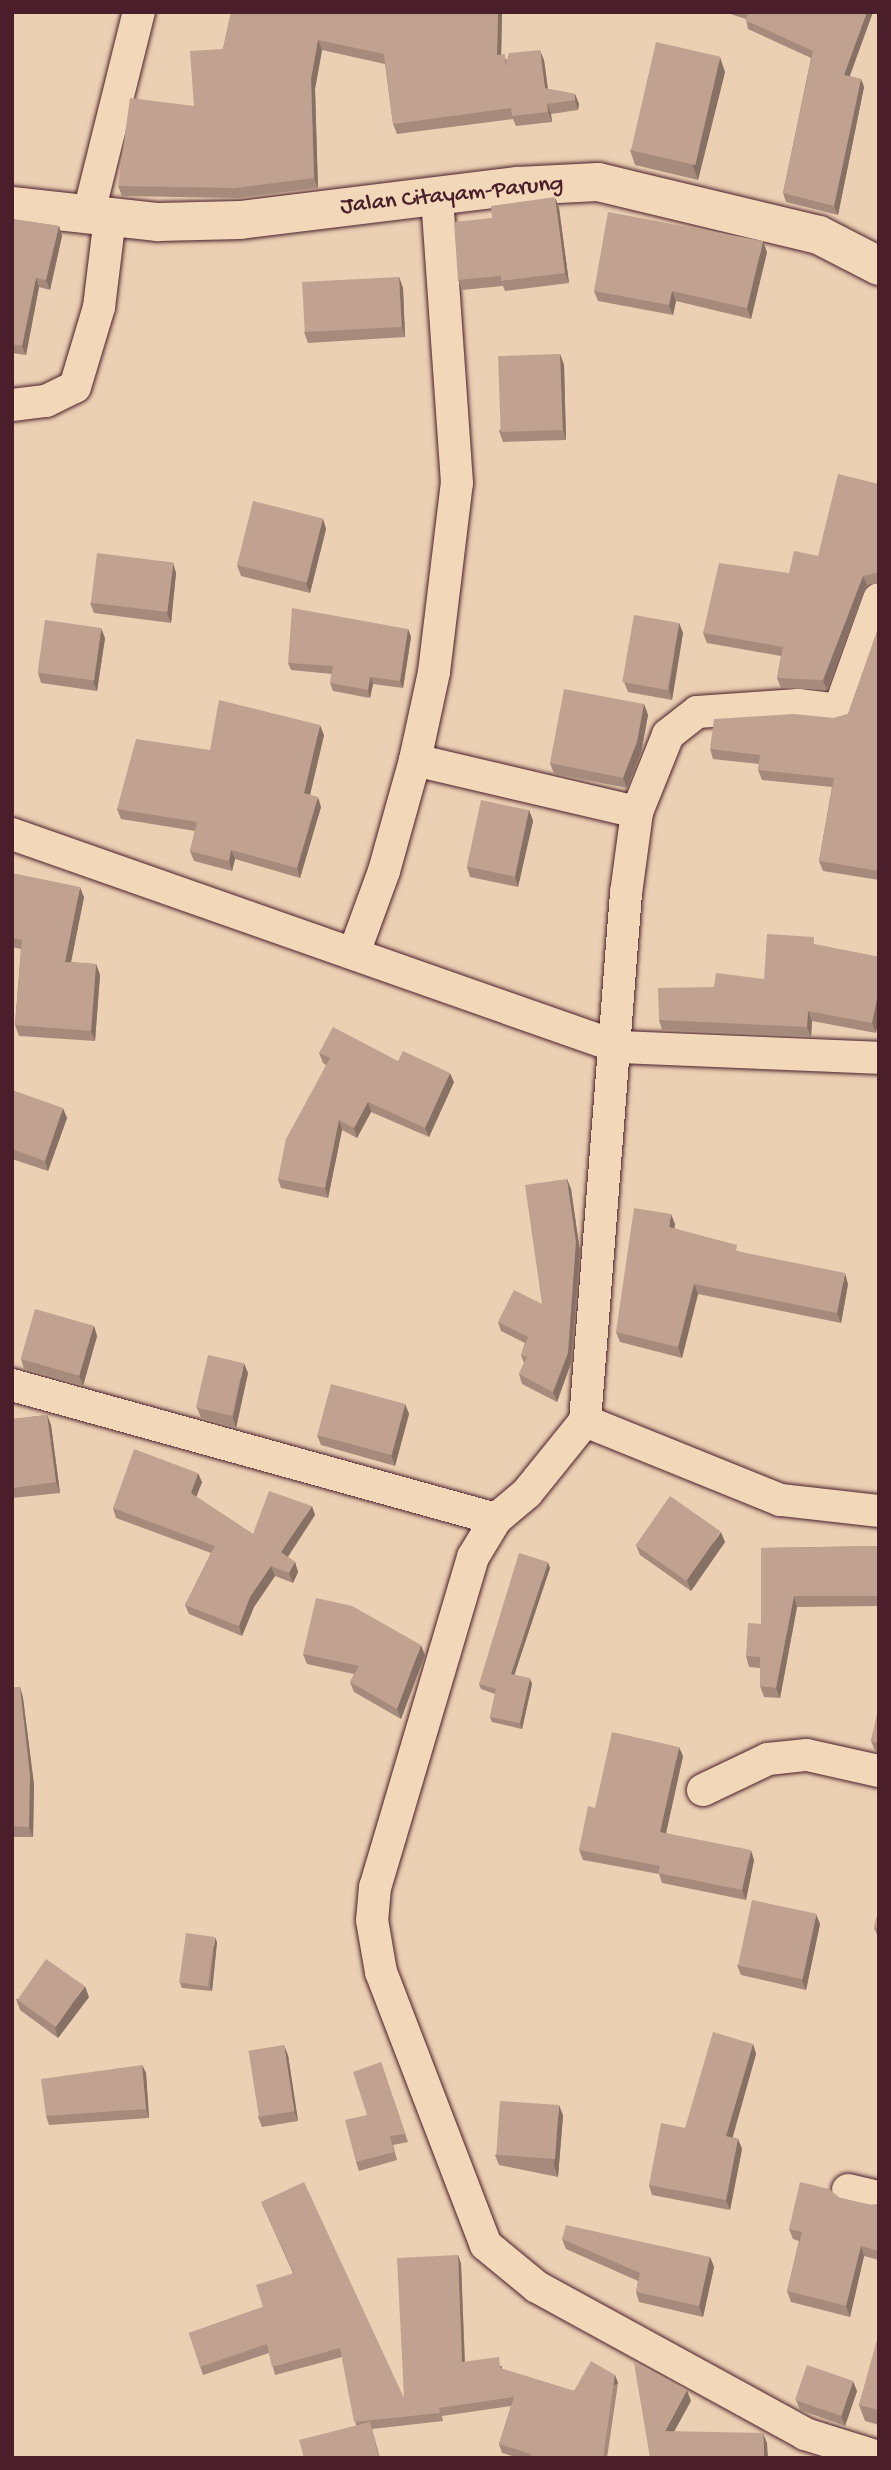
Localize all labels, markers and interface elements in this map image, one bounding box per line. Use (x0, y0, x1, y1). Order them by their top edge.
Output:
street label: Jalan Citayam-Parung (339, 170, 565, 222)

